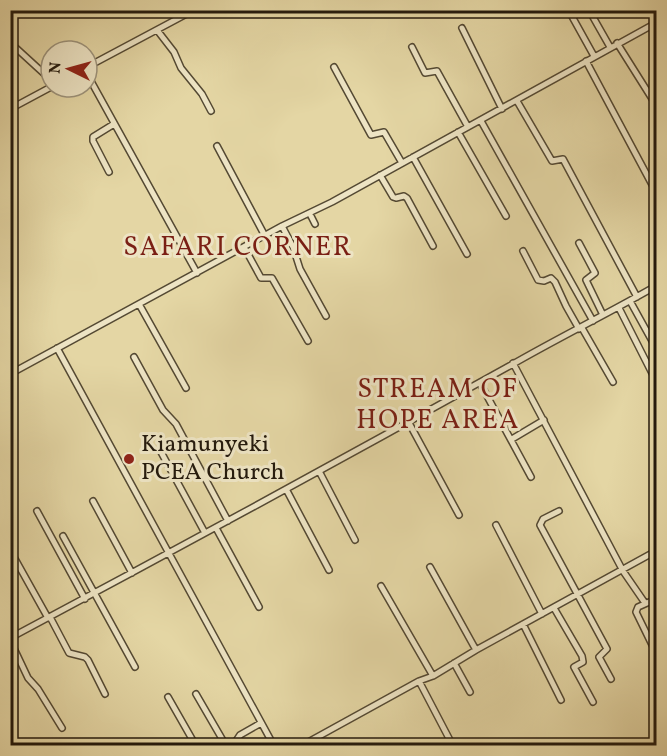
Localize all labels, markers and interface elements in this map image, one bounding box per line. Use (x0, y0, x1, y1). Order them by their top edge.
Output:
north arrow (39, 39, 99, 99)
text: N (45, 61, 68, 75)
district label: SAFARI CORNER (123, 229, 353, 267)
district label: STREAM OF HOPE AREA (356, 371, 520, 440)
place label: Kiamunyeki PCEA Church (141, 428, 285, 490)
marker: Kiamunyeki PCEA Church (122, 452, 136, 466)

